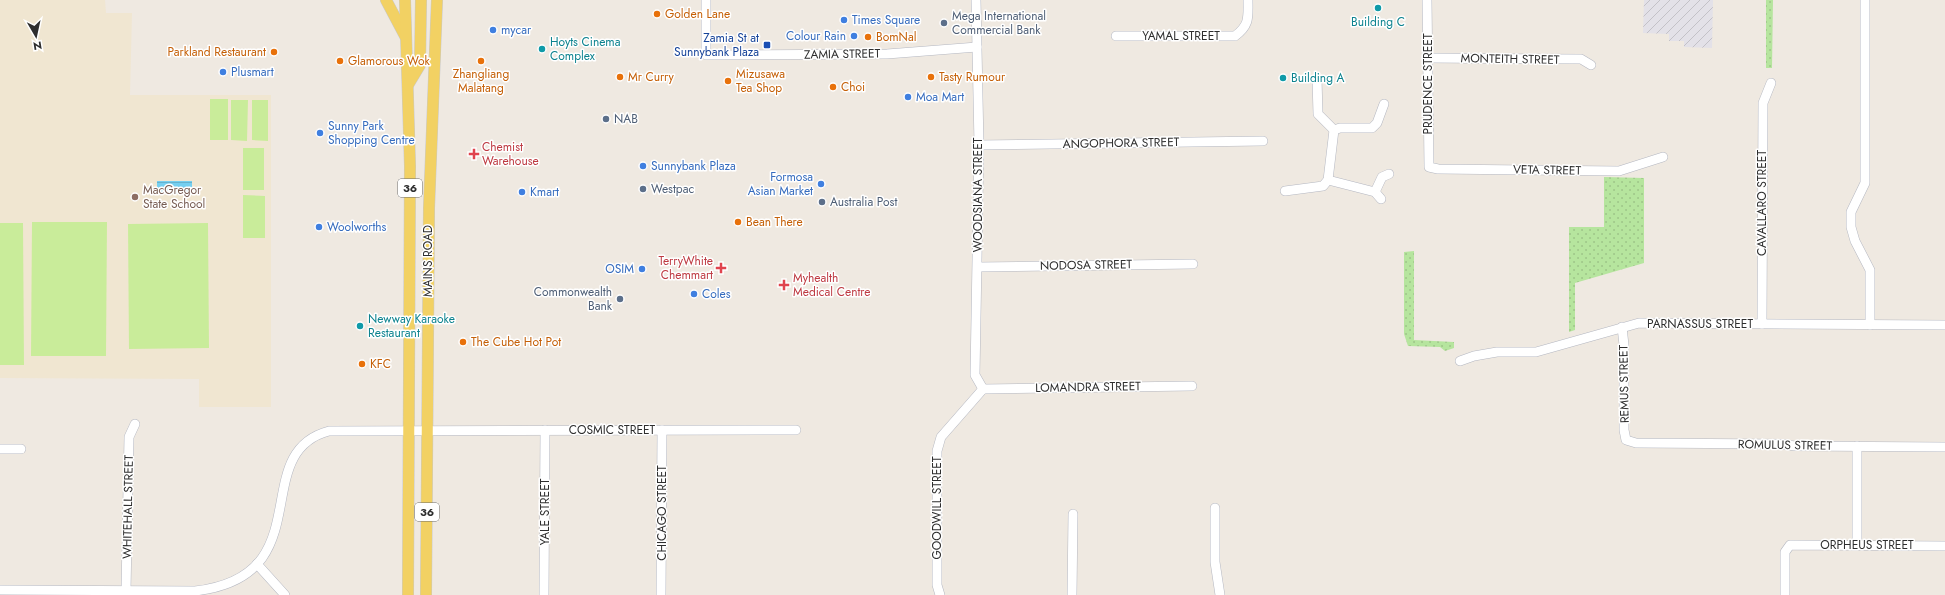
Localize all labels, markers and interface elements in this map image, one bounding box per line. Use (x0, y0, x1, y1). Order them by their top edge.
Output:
marker: Building C (1373, 3, 1383, 13)
place label: Golden Lane (665, 5, 730, 23)
place label: Mega International Commercial Bank (952, 7, 1046, 39)
marker: Golden Lane (652, 9, 662, 19)
place label: Times Square (852, 11, 920, 29)
place label: Building C (1351, 13, 1405, 31)
marker: Times Square (839, 15, 849, 25)
north arrow (16, 16, 56, 56)
marker: Mega International Commercial Bank (939, 18, 949, 28)
place label: mycar (501, 21, 532, 39)
marker: mycar (488, 25, 498, 35)
place label: Colour Rain (786, 27, 846, 45)
street label: YAMAL STREET (1142, 27, 1220, 45)
place label: BomNal (876, 28, 916, 46)
place label: Zamia St at Sunnybank Plaza (674, 29, 759, 61)
marker: Colour Rain (849, 31, 859, 41)
marker: BomNal (863, 32, 873, 42)
place label: Hoyts Cinema Complex (550, 33, 621, 65)
street label: PRUDENCE STREET (1419, 33, 1437, 134)
text: N (32, 37, 43, 54)
marker: Zamia St at Sunnybank Plaza (762, 40, 772, 50)
place label: Parkland Restaurant (168, 43, 266, 61)
marker: Hoyts Cinema Complex (537, 44, 547, 54)
street label: ZAMIA STREET (804, 44, 881, 64)
marker: Parkland Restaurant (269, 47, 279, 57)
street label: MONTEITH STREET (1460, 49, 1560, 69)
place label: Glamorous Wok (348, 52, 430, 70)
marker: Glamorous Wok (335, 56, 345, 66)
marker: Zhangliang Malatang (476, 56, 486, 66)
place label: Plusmart (231, 63, 274, 81)
place label: Zhangliang Malatang (453, 65, 509, 97)
place label: Mizusawa Tea Shop (736, 65, 785, 97)
marker: Plusmart (218, 67, 228, 77)
place label: Mr Curry (628, 68, 675, 86)
place label: Tasty Rumour (939, 68, 1006, 86)
place label: Building A (1291, 69, 1345, 87)
marker: Mr Curry (615, 72, 625, 82)
marker: Tasty Rumour (926, 72, 936, 82)
marker: Building A (1278, 73, 1288, 83)
marker: Mizusawa Tea Shop (723, 76, 733, 86)
place label: Choi (841, 78, 865, 96)
marker: Choi (828, 82, 838, 92)
place label: Moa Mart (916, 88, 964, 106)
marker: Moa Mart (903, 92, 913, 102)
place label: NAB (614, 110, 638, 128)
marker: NAB (601, 114, 611, 124)
place label: Sunny Park Shopping Centre (328, 117, 415, 149)
marker: Sunny Park Shopping Centre (315, 128, 325, 138)
street label: ANGOPHORA STREET (1063, 133, 1180, 153)
street label: WOODSIANA STREET (969, 137, 987, 252)
place label: Chemist Warehouse (482, 138, 539, 170)
marker: Chemist Warehouse (469, 149, 479, 159)
street label: CAVALLARO STREET (1753, 150, 1771, 256)
place label: Sunnybank Plaza (651, 157, 736, 175)
street label: VETA STREET (1513, 160, 1582, 180)
marker: Sunnybank Plaza (638, 161, 648, 171)
place label: Formosa Asian Market (748, 168, 813, 200)
road number: 36 (398, 179, 422, 197)
marker: Formosa Asian Market (816, 179, 826, 189)
place label: Westpac (651, 180, 694, 198)
place label: MacGregor State School (143, 181, 205, 213)
place label: Kmart (530, 183, 559, 201)
marker: Westpac (638, 184, 648, 194)
marker: Kmart (517, 187, 527, 197)
marker: MacGregor State School (130, 192, 140, 202)
place label: Australia Post (830, 193, 897, 211)
marker: Australia Post (817, 197, 827, 207)
place label: Bean There (746, 213, 803, 231)
marker: Bean There (733, 217, 743, 227)
place label: Woolworths (327, 218, 387, 236)
marker: Woolworths (314, 222, 324, 232)
street label: MAINS ROAD (419, 225, 437, 297)
place label: TerryWhite Chemmart (659, 252, 713, 284)
street label: NODOSA STREET (1040, 255, 1133, 275)
place label: OSIM (605, 260, 634, 278)
marker: TerryWhite Chemmart (716, 263, 726, 273)
marker: OSIM (637, 264, 647, 274)
place label: Myhealth Medical Centre (793, 269, 870, 301)
marker: Myhealth Medical Centre (778, 279, 790, 291)
place label: Commonwealth Bank (534, 283, 613, 315)
place label: Coles (702, 285, 731, 303)
marker: Coles (689, 289, 699, 299)
marker: Commonwealth Bank (615, 294, 625, 304)
place label: Newway Karaoke Restaurant (368, 310, 455, 342)
street label: PARNASSUS STREET (1647, 315, 1753, 333)
marker: Newway Karaoke Restaurant (355, 321, 365, 331)
place label: The Cube Hot Pot (471, 333, 561, 351)
marker: The Cube Hot Pot (458, 337, 468, 347)
street label: REMUS STREET (1614, 344, 1634, 423)
place label: KFC (370, 355, 391, 373)
marker: KFC (357, 359, 367, 369)
street label: LOMANDRA STREET (1035, 377, 1141, 397)
street label: COSMIC STREET (569, 421, 656, 439)
street label: ROMULUS STREET (1738, 435, 1833, 455)
street label: WHITEHALL STREET (118, 454, 138, 559)
street label: GOODWILL STREET (928, 456, 946, 559)
street label: CHICAGO STREET (653, 465, 671, 561)
street label: YALE STREET (536, 478, 554, 545)
road number: 36 (415, 503, 439, 521)
street label: ORPHEUS STREET (1820, 536, 1914, 554)

